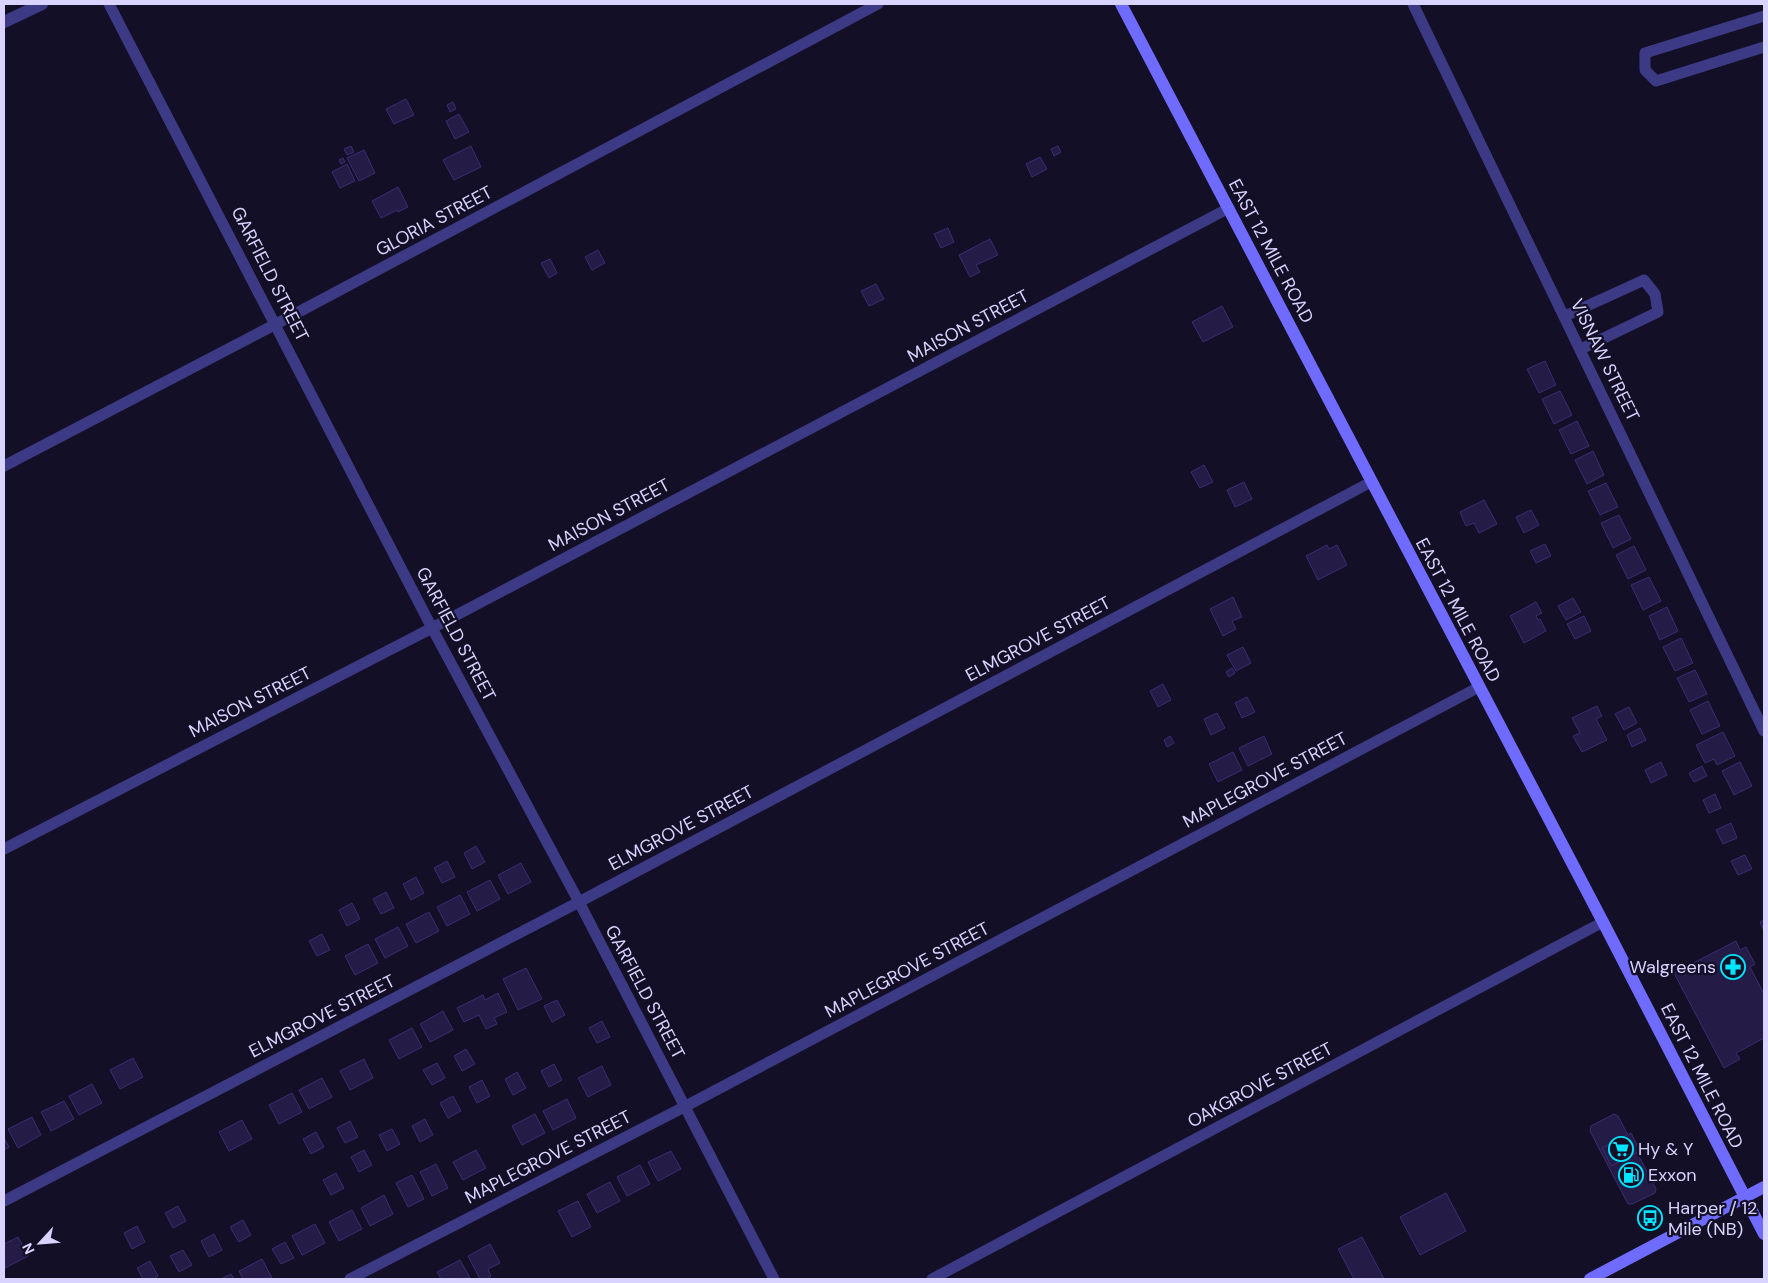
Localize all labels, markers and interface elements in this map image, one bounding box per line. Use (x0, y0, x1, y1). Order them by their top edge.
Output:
street label: EAST 12 MILE ROAD (1223, 175, 1319, 327)
street label: GLORIA STREET (371, 180, 497, 262)
street label: GARFIELD STREET (226, 202, 314, 346)
street label: MAISON STREET (903, 284, 1033, 368)
street label: VISNAW STREET (1565, 295, 1645, 425)
street label: MAISON STREET (544, 473, 674, 557)
street label: EAST 12 MILE ROAD (1410, 534, 1506, 686)
street label: GARFIELD STREET (411, 563, 501, 705)
street label: ELMGROVE STREET (961, 591, 1115, 687)
street label: MAISON STREET (185, 661, 315, 743)
street label: MAPLEGROVE STREET (1178, 726, 1352, 834)
street label: ELMGROVE STREET (604, 780, 758, 876)
street label: MAPLEGROVE STREET (820, 916, 994, 1024)
street label: GARFIELD STREET (600, 921, 690, 1063)
pharmacy icon: Walgreens (1720, 954, 1746, 980)
place label: Walgreens (1629, 955, 1716, 979)
street label: ELMGROVE STREET (245, 969, 399, 1063)
street label: EAST 12 MILE ROAD (1655, 999, 1749, 1153)
street label: OAKGROVE STREET (1183, 1037, 1337, 1133)
street label: MAPLEGROVE STREET (461, 1105, 635, 1209)
supermarket icon: Hy & Y (1608, 1136, 1634, 1162)
place label: Hy & Y (1638, 1137, 1694, 1161)
fuel station icon: Exxon (1618, 1162, 1644, 1188)
place label: Exxon (1648, 1163, 1697, 1187)
place label: Harper / 12 Mile (NB) (1668, 1196, 1757, 1241)
bus stop icon: Harper / 12 Mile (NB) (1637, 1205, 1663, 1231)
north arrow (15, 1218, 65, 1268)
text: N (18, 1240, 39, 1257)

